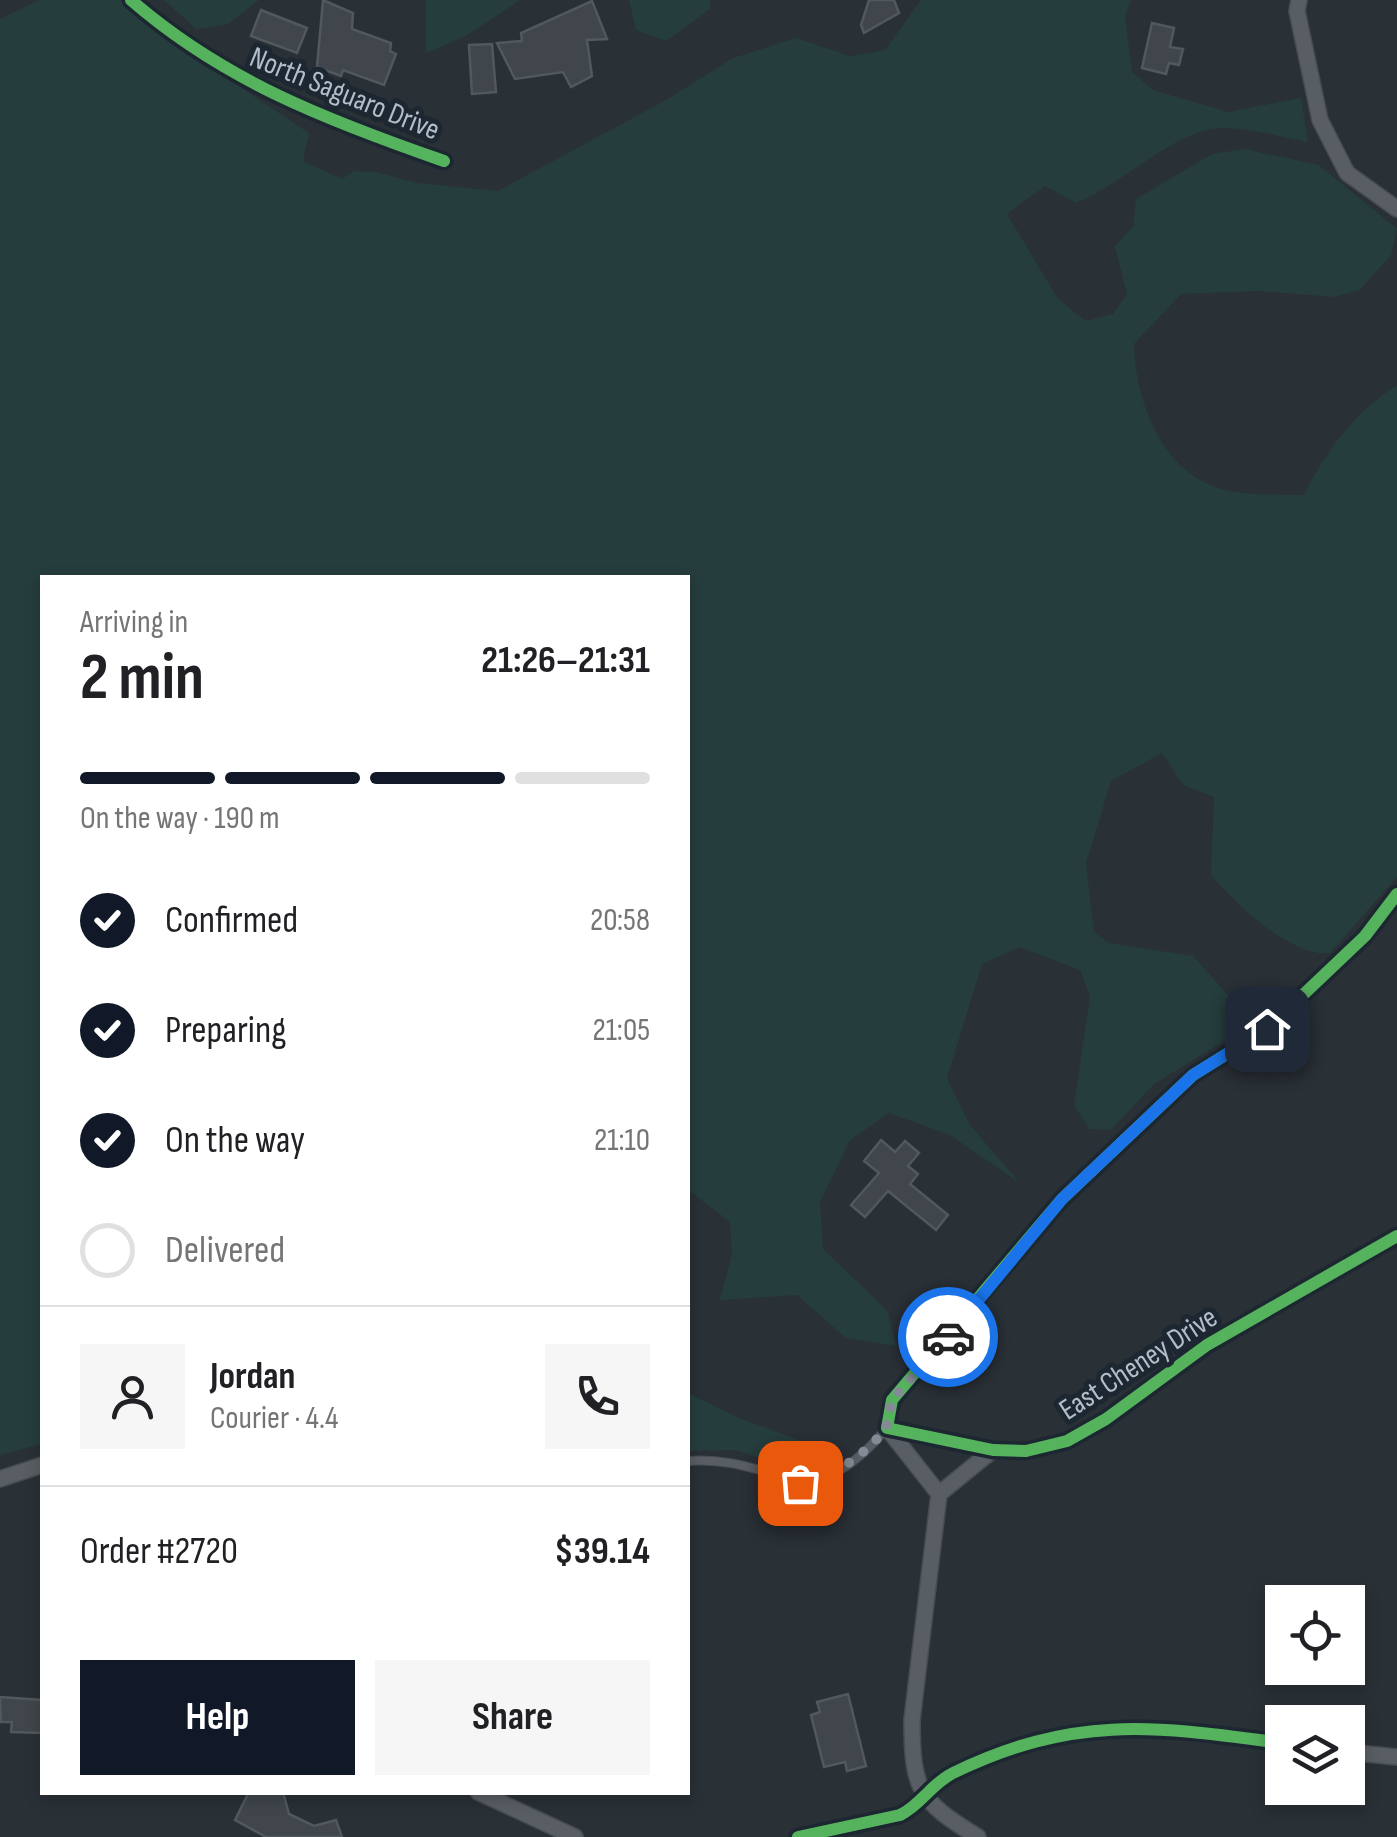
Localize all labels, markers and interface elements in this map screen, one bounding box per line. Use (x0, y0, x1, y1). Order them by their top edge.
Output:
street label: North Saguaro Drive (244, 39, 445, 148)
text: Arriving in (80, 603, 188, 642)
text: 21:26–21:31 (481, 638, 650, 683)
text: 2 min (80, 640, 204, 718)
text: On the way · 190 m (80, 799, 280, 838)
icon: check (80, 893, 135, 948)
text: Confirmed (165, 898, 298, 943)
text: 20:58 (590, 901, 650, 940)
pin (1225, 987, 1310, 1072)
icon: home (1240, 1002, 1295, 1057)
icon: check (80, 1003, 135, 1058)
text: Preparing (165, 1008, 286, 1053)
text: 21:05 (592, 1011, 650, 1050)
icon: check (80, 1113, 135, 1168)
text: On the way (165, 1118, 305, 1163)
text: 21:10 (594, 1121, 650, 1160)
text: Delivered (165, 1228, 285, 1273)
courier (898, 1287, 998, 1387)
street label: East Cheney Drive (1053, 1299, 1224, 1428)
icon: car (921, 1310, 976, 1365)
button: person (80, 1344, 185, 1449)
button: phone (545, 1344, 650, 1449)
text: Jordan (210, 1354, 295, 1399)
text: Courier · 4.4 (210, 1399, 338, 1438)
pin (758, 1441, 843, 1526)
icon: bag (773, 1456, 828, 1511)
text: Order #2720 (80, 1529, 238, 1574)
text: $39.14 (554, 1529, 650, 1574)
map controls (1265, 1585, 1365, 1805)
button: locate (1265, 1585, 1365, 1685)
button: Help (80, 1660, 355, 1775)
button: Share (375, 1660, 650, 1775)
button: layers (1265, 1705, 1365, 1805)

